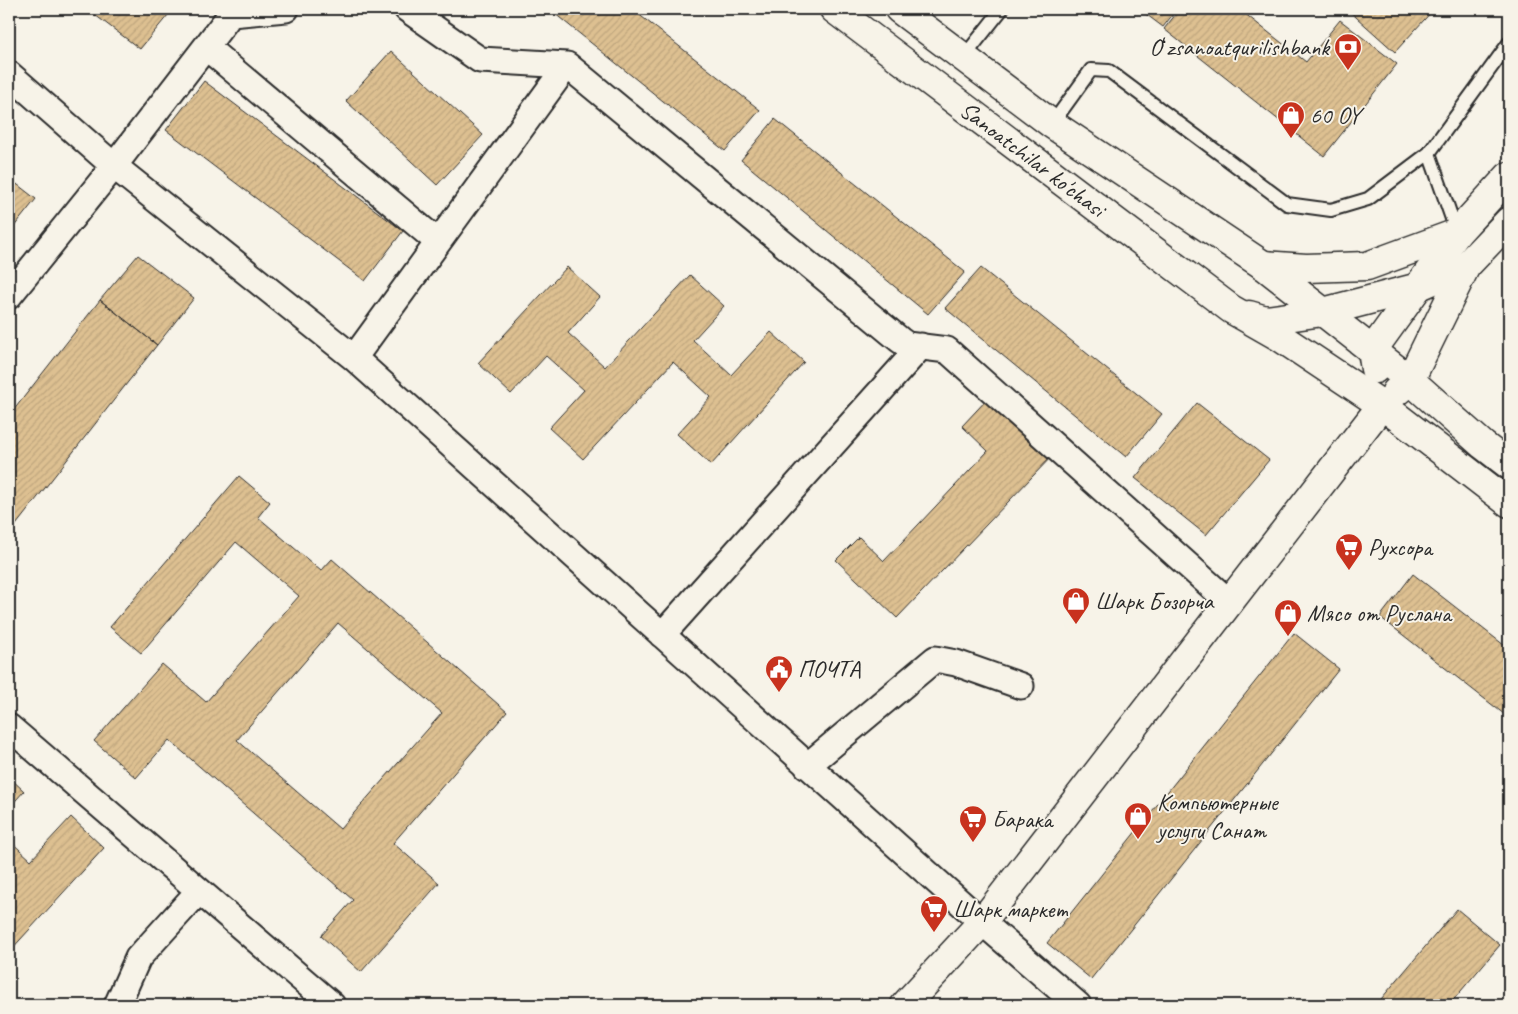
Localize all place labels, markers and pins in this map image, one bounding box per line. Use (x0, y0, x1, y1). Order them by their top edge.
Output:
place label: Oʻzsanoatqurilishbank (1150, 32, 1331, 62)
bank icon: Oʻzsanoatqurilishbank (1333, 32, 1363, 71)
shop icon: 60 OY (1276, 100, 1306, 139)
place label: 60 OY (1310, 100, 1365, 130)
supermarket icon: Рухсора (1334, 532, 1364, 571)
place label: Рухсора (1368, 532, 1434, 562)
shop icon: Шарк Бозорча (1061, 586, 1091, 625)
place label: Шарк Бозорча (1095, 586, 1215, 616)
shop icon: Мясо от Руслана (1273, 598, 1303, 637)
place label: Мясо от Руслана (1307, 598, 1453, 628)
public building icon: ПОЧТА (764, 654, 794, 693)
place label: ПОЧТА (798, 654, 861, 684)
place label: Компьютерные услуги Санат (1155, 787, 1280, 845)
shop icon: Компьютерные услуги Санат (1123, 801, 1153, 840)
supermarket icon: Барака (958, 804, 988, 843)
place label: Барака (992, 804, 1054, 834)
supermarket icon: Шарк маркет (919, 894, 949, 933)
place label: Шарк маркет (953, 894, 1068, 924)

